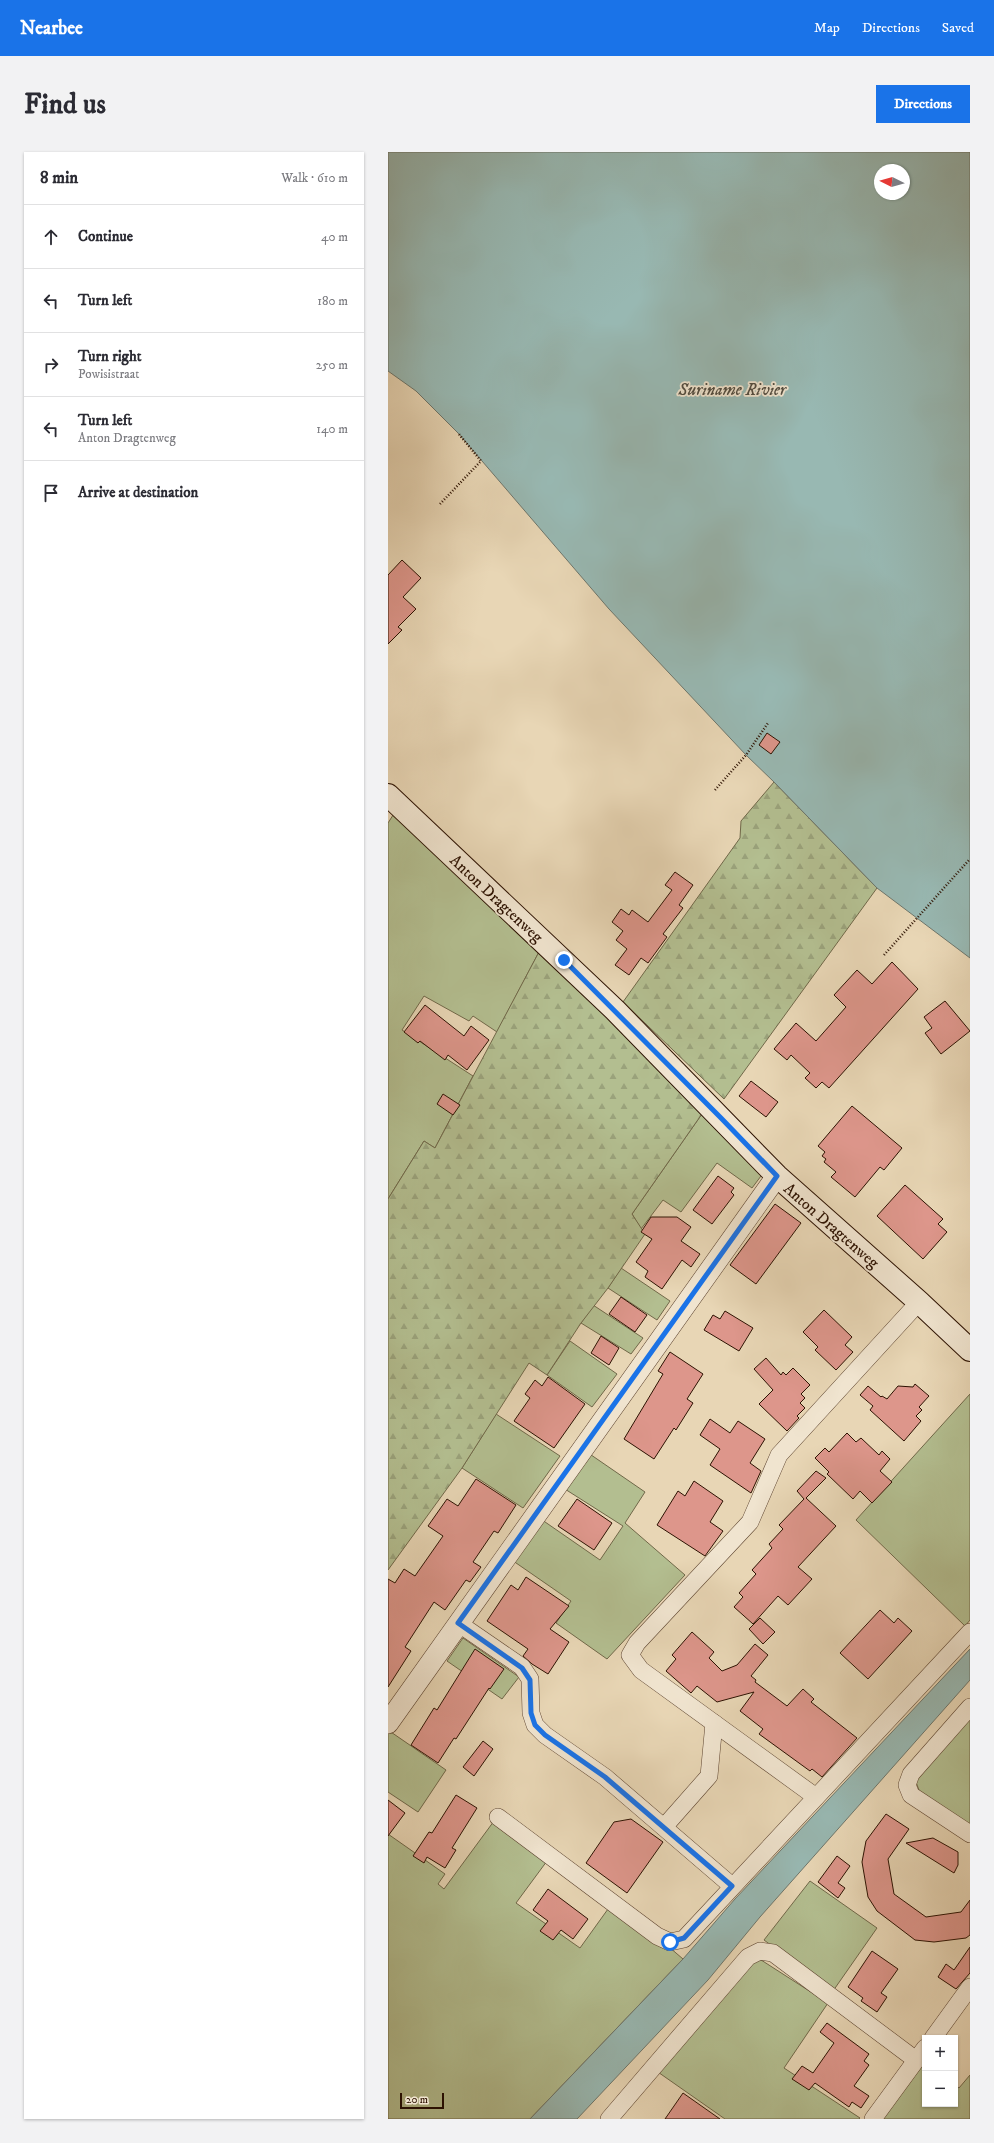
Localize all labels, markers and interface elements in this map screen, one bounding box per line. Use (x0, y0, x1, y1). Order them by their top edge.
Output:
text: Nearbee (20, 17, 83, 40)
text: Map (814, 19, 840, 37)
text: Directions (862, 19, 920, 37)
text: Saved (942, 19, 974, 37)
button: Directions (876, 85, 970, 123)
text: Find us (24, 87, 106, 122)
north arrow (874, 164, 910, 200)
text: 8 min (40, 167, 78, 189)
text: Walk · 610 m (281, 170, 348, 186)
icon: ahead (40, 226, 62, 248)
text: Continue (78, 227, 133, 246)
text: 40 m (321, 229, 348, 245)
icon: left (40, 290, 62, 312)
text: Turn left (78, 291, 132, 310)
text: 180 m (317, 293, 348, 309)
text: Turn right (78, 347, 141, 366)
icon: right (40, 354, 62, 376)
text: 250 m (316, 357, 348, 373)
text: Powisistraat (78, 366, 140, 382)
water label: Suriname Rivier (677, 379, 788, 401)
text: Turn left (78, 411, 132, 430)
icon: left (40, 418, 62, 440)
text: 140 m (316, 421, 348, 437)
text: Anton Dragtenweg (78, 430, 176, 446)
icon: arrive (40, 482, 62, 504)
text: Arrive at destination (78, 483, 198, 502)
street label: Anton Dragtenweg (446, 850, 547, 947)
route end (555, 951, 573, 969)
street label: Anton Dragtenweg (779, 1179, 883, 1273)
route start (661, 1933, 679, 1951)
map controls (922, 2035, 958, 2107)
button: + (922, 2035, 958, 2071)
button: − (922, 2071, 958, 2107)
scale bar (400, 2091, 444, 2110)
text: 20 m (406, 2093, 428, 2107)

